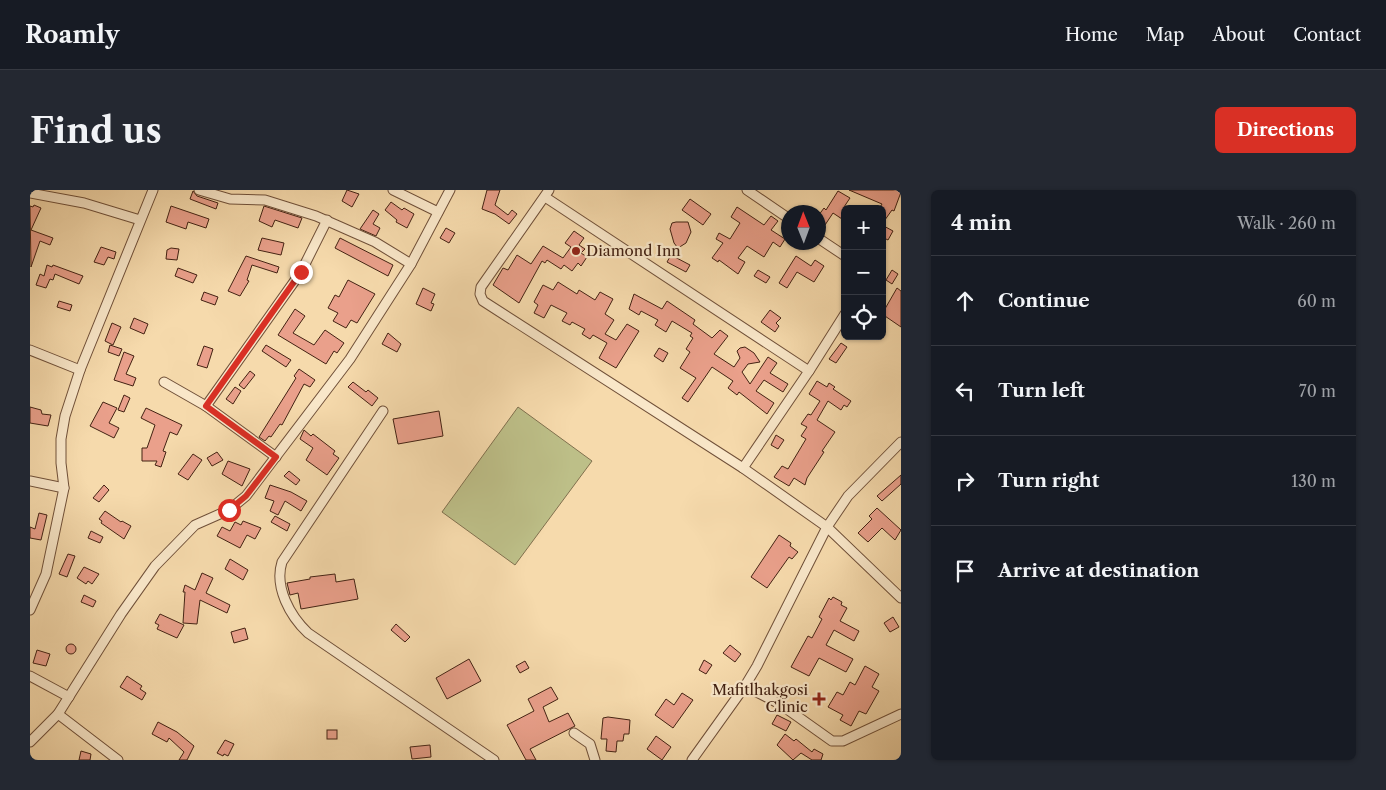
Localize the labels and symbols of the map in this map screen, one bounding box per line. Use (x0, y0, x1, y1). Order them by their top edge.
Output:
north arrow (781, 205, 826, 250)
place label: Diamond Inn (586, 241, 681, 260)
marker: Diamond Inn (570, 245, 582, 257)
route end (290, 261, 313, 284)
route start (218, 499, 241, 522)
place label: Mafitlhakgosi Clinic (712, 680, 808, 716)
marker: Mafitlhakgosi Clinic (812, 692, 826, 706)

